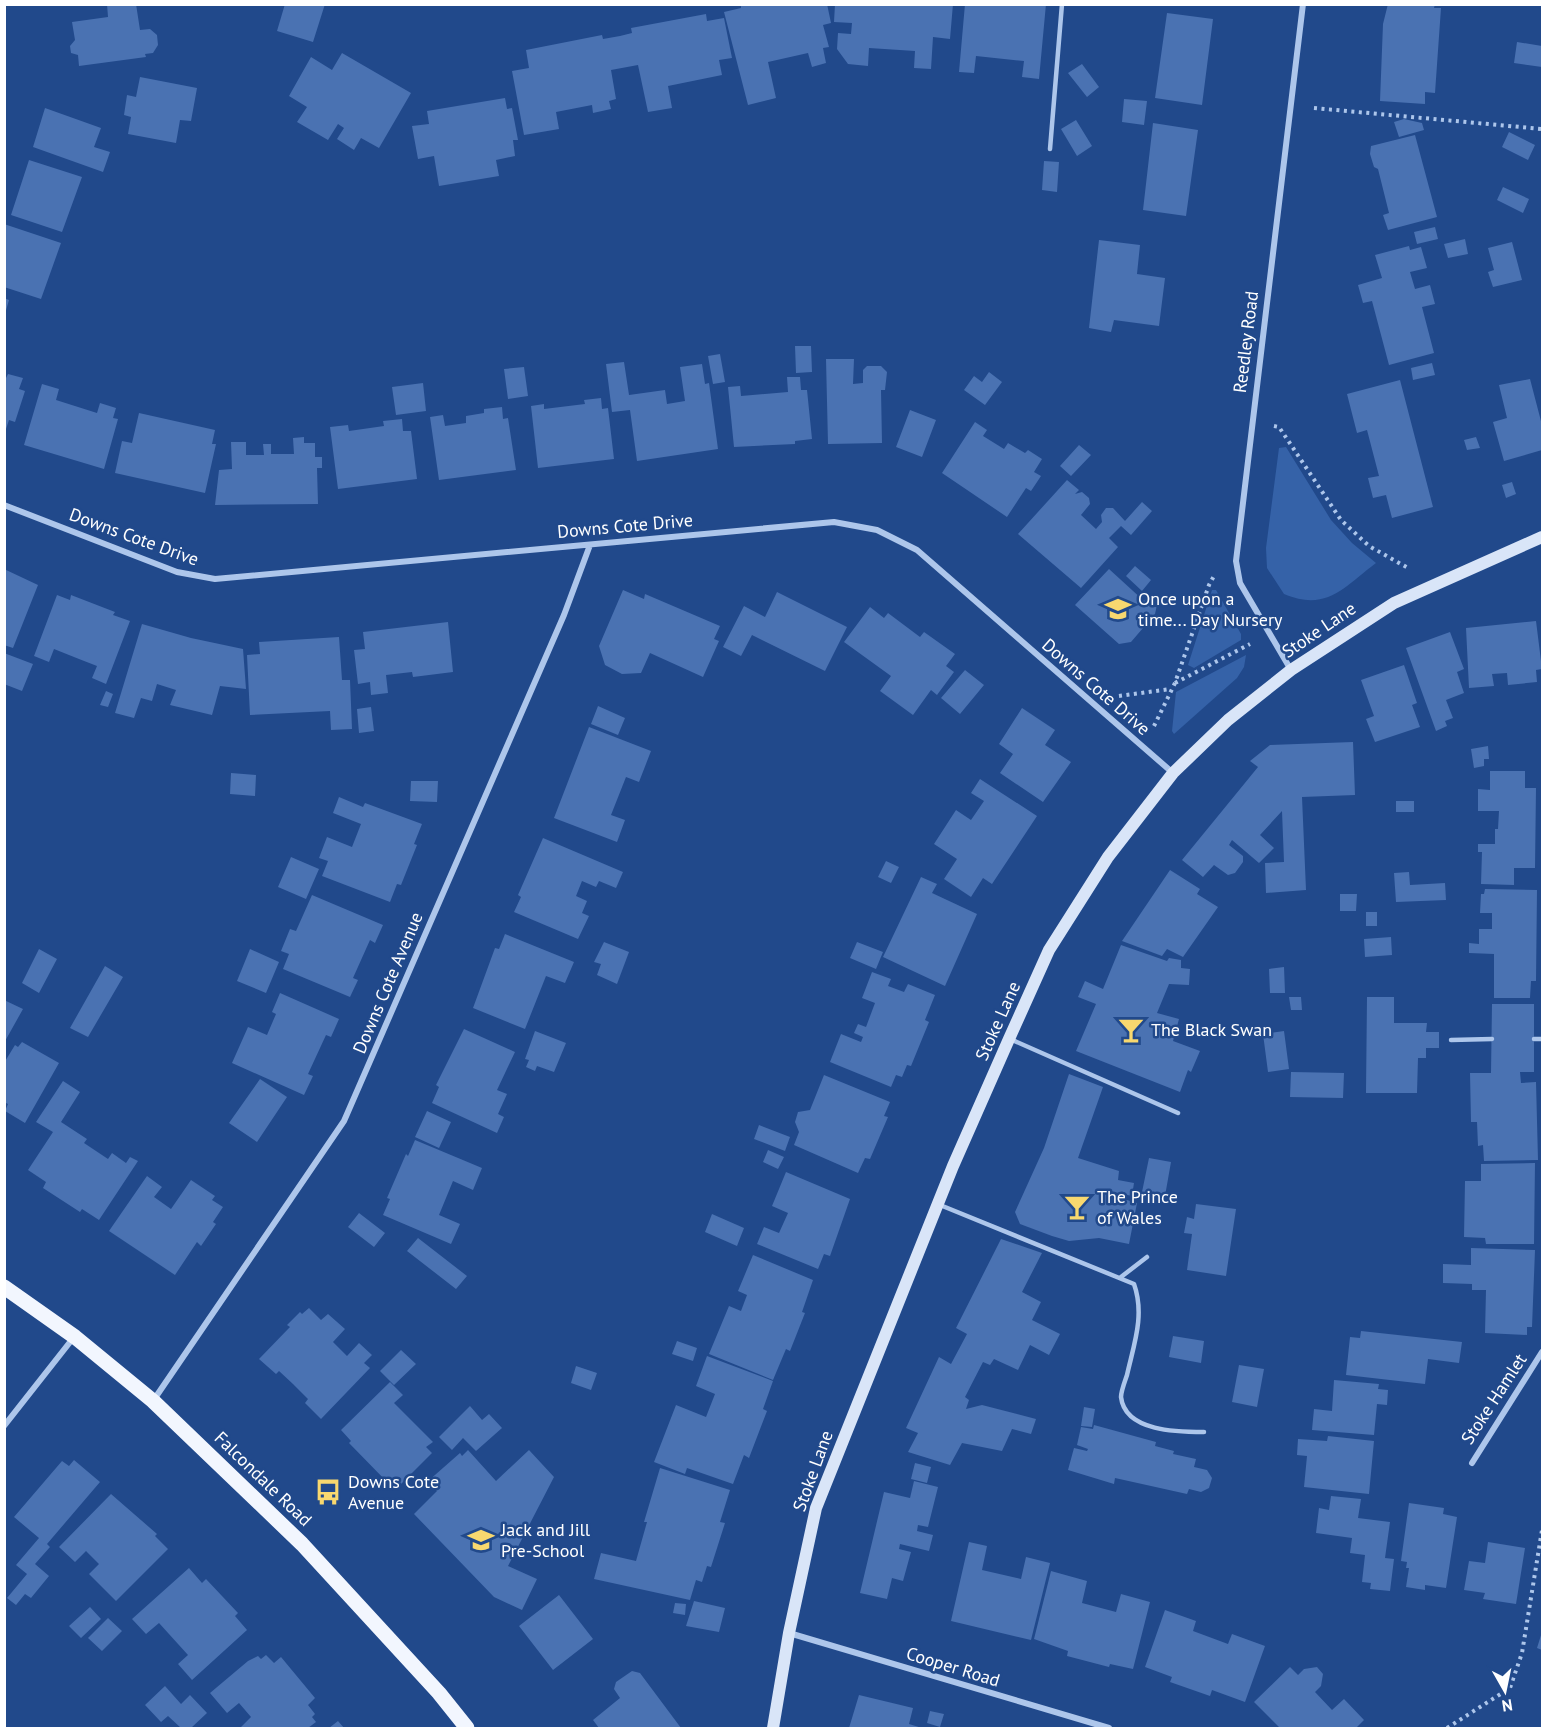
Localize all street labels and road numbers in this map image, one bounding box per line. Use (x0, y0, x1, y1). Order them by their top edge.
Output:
street label: Reedley Road (1228, 290, 1263, 394)
street label: Downs Cote Drive (66, 502, 202, 571)
street label: Downs Cote Drive (556, 508, 694, 543)
street label: Stoke Lane (1277, 596, 1360, 663)
street label: Downs Cote Drive (1037, 633, 1155, 740)
street label: Downs Cote Avenue (347, 909, 428, 1057)
street label: Stoke Lane (970, 978, 1025, 1064)
street label: Stoke Hamlet (1456, 1349, 1531, 1448)
street label: Falcondale Road (210, 1426, 317, 1531)
street label: Stoke Lane (787, 1427, 838, 1514)
street label: Cooper Road (903, 1641, 1003, 1692)

